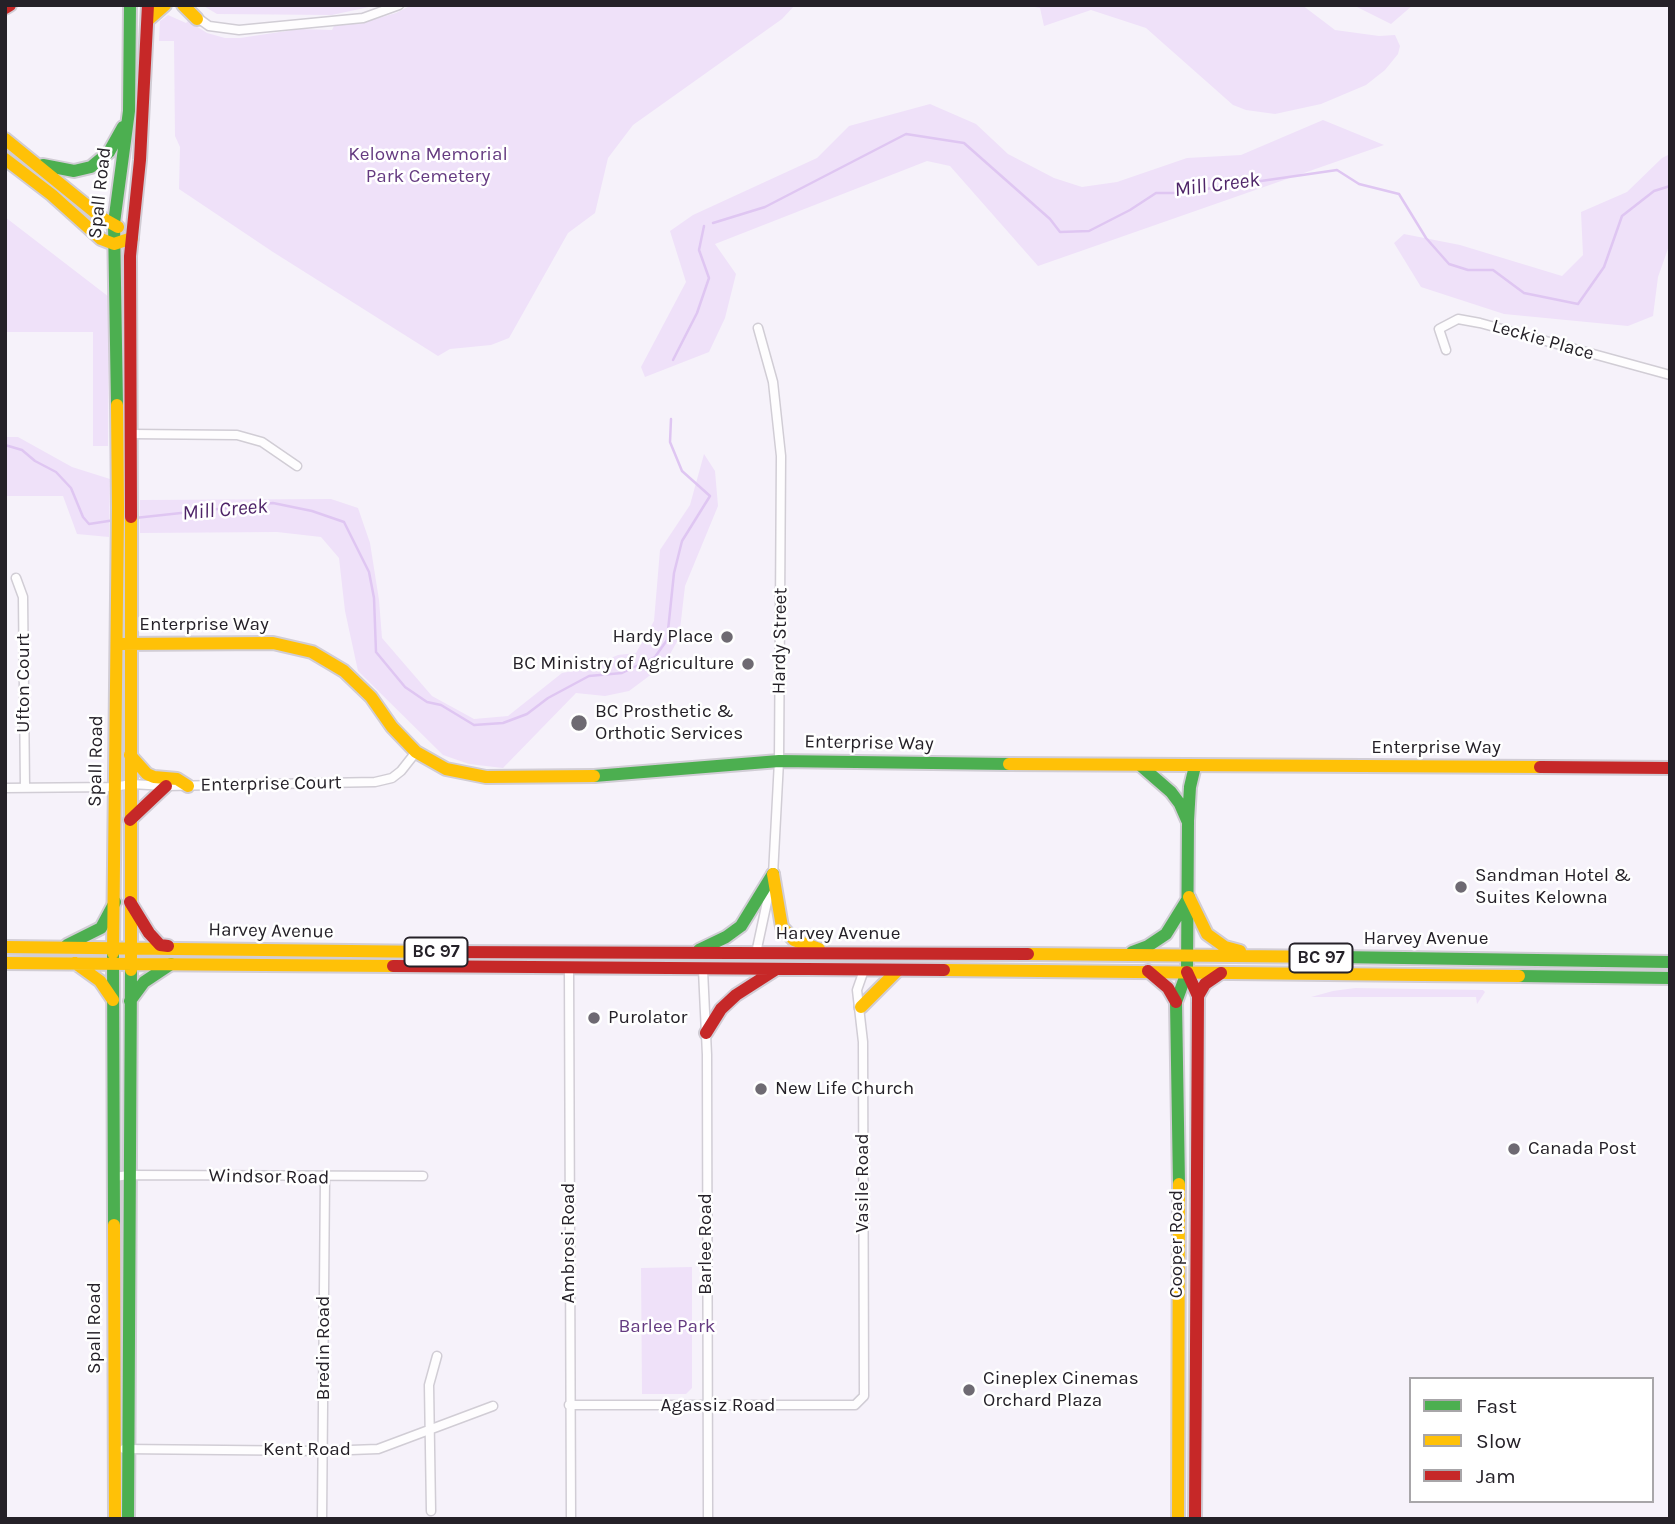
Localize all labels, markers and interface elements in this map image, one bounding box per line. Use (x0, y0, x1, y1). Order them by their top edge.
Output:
park label: Kelowna Memorial Park Cemetery (348, 144, 508, 188)
street label: Spall Road (84, 146, 116, 240)
water label: Mill Creek (1173, 167, 1261, 203)
street label: Leckie Place (1489, 315, 1597, 365)
water label: Mill Creek (181, 494, 269, 526)
street label: Hardy Street (768, 587, 792, 695)
street label: Enterprise Way (139, 614, 269, 636)
place label: Hardy Place (612, 626, 713, 648)
marker: Hardy Place (719, 629, 735, 645)
street label: Ufton Court (13, 633, 35, 733)
place label: BC Ministry of Agriculture (512, 653, 734, 675)
marker: BC Ministry of Agriculture (740, 656, 756, 672)
place label: BC Prosthetic & Orthotic Services (595, 701, 743, 745)
marker: BC Prosthetic & Orthotic Services (569, 713, 589, 733)
street label: Spall Road (84, 715, 108, 807)
street label: Enterprise Way (804, 730, 934, 756)
street label: Enterprise Way (1371, 737, 1501, 759)
street label: Enterprise Court (200, 771, 342, 797)
place label: Sandman Hotel & Suites Kelowna (1475, 865, 1631, 909)
marker: Sandman Hotel & Suites Kelowna (1453, 879, 1469, 895)
street label: Harvey Avenue (208, 919, 334, 943)
street label: Harvey Avenue (775, 923, 901, 945)
street label: Harvey Avenue (1363, 928, 1489, 950)
road number: BC 97 (404, 937, 467, 967)
road number: BC 97 (1290, 944, 1352, 973)
place label: Purolator (608, 1007, 687, 1029)
marker: Purolator (586, 1010, 602, 1026)
place label: New Life Church (775, 1078, 914, 1100)
marker: New Life Church (753, 1081, 769, 1097)
street label: Vasile Road (852, 1133, 874, 1233)
place label: Canada Post (1528, 1138, 1636, 1160)
marker: Canada Post (1506, 1141, 1522, 1157)
street label: Windsor Road (208, 1165, 330, 1189)
street label: Ambrosi Road (558, 1182, 580, 1304)
street label: Cooper Road (1166, 1190, 1188, 1298)
street label: Barlee Road (695, 1193, 717, 1295)
street label: Spall Road (84, 1282, 106, 1374)
street label: Bredin Road (313, 1295, 335, 1401)
park label: Barlee Park (618, 1316, 716, 1338)
place label: Cineplex Cinemas Orchard Plaza (983, 1368, 1139, 1412)
legend (1409, 1377, 1654, 1503)
marker: Cineplex Cinemas Orchard Plaza (961, 1382, 977, 1398)
text: Fast (1476, 1394, 1517, 1418)
street label: Agassiz Road (661, 1395, 775, 1417)
text: Slow (1476, 1429, 1521, 1453)
street label: Kent Road (263, 1439, 351, 1461)
text: Jam (1476, 1464, 1516, 1488)

